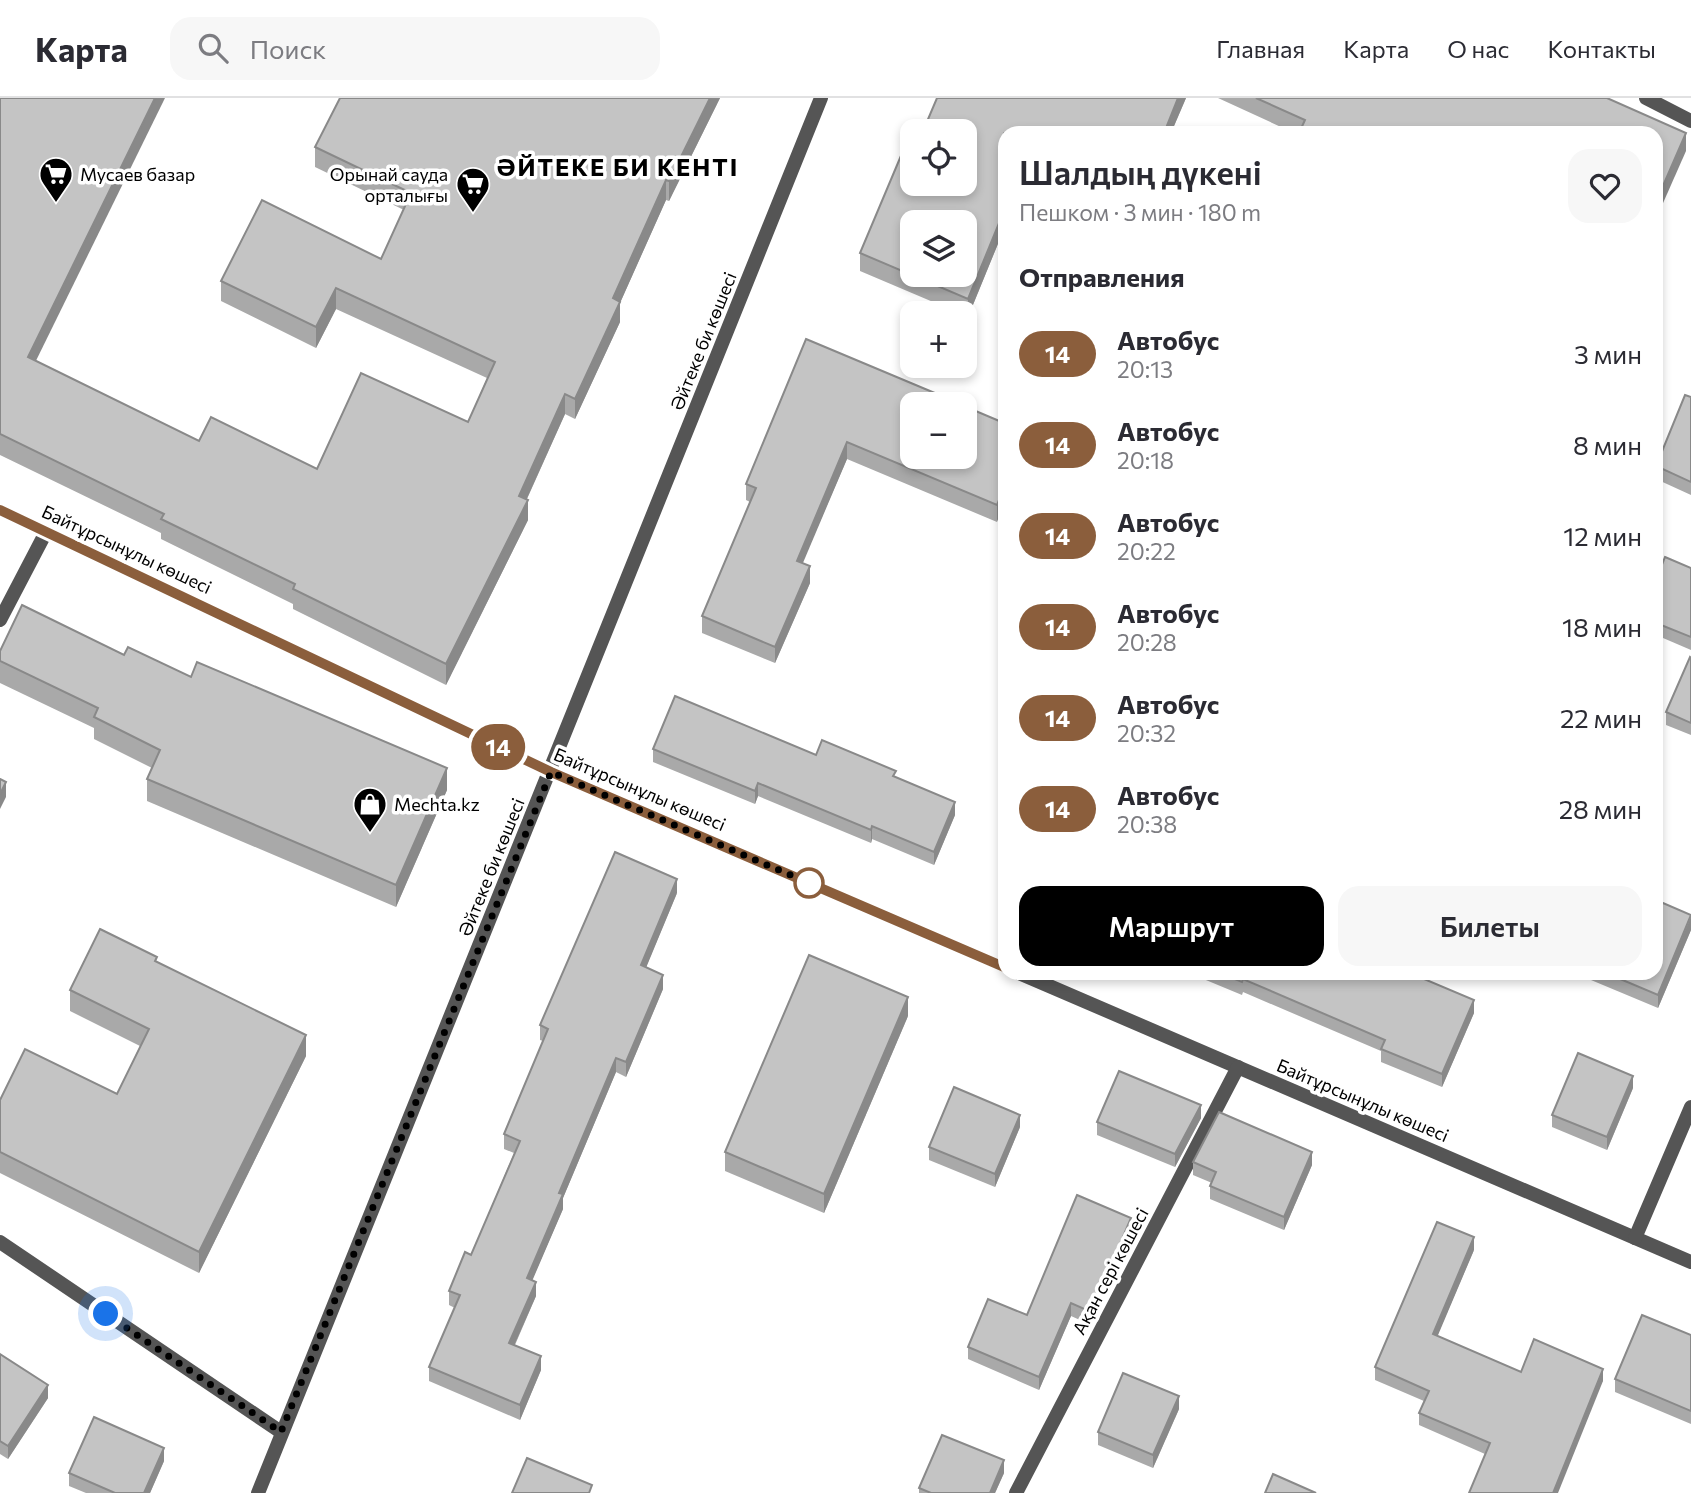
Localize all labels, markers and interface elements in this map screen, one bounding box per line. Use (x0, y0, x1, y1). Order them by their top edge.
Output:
search box (170, 17, 660, 80)
text: Карта (35, 28, 128, 69)
icon: search (194, 29, 232, 67)
text: Поиск (250, 33, 326, 64)
text: Главная (1216, 34, 1305, 63)
text: Карта (1343, 34, 1409, 63)
text: О нас (1447, 34, 1509, 63)
text: Контакты (1547, 34, 1656, 63)
map controls (900, 119, 977, 469)
button: locate (900, 119, 977, 196)
button: heart (1568, 149, 1642, 223)
text: Шалдың дүкені (1019, 151, 1262, 192)
district label: ӘЙТЕКЕ БИ КЕНТІ (497, 152, 739, 181)
supermarket icon: Мусаев базар (37, 155, 75, 204)
place label: Мусаев базар (80, 163, 195, 185)
place label: Орынай сауда орталығы (330, 163, 448, 206)
supermarket icon: Орынай сауда орталығы (454, 165, 492, 214)
text: Пешком · 3 мин · 180 m (1019, 198, 1261, 226)
button: layers (900, 210, 977, 287)
text: Отправления (1019, 261, 1185, 292)
street label: Әйтеке би көшесі (665, 269, 741, 413)
button: + (900, 301, 977, 378)
text: Автобус (1117, 324, 1219, 355)
text: 3 мин (1574, 338, 1642, 369)
text: 14 (1045, 339, 1070, 368)
text: 20:13 (1117, 355, 1173, 383)
button: − (900, 392, 977, 469)
text: Автобус (1117, 415, 1219, 446)
text: 8 мин (1573, 429, 1642, 460)
text: 14 (1045, 430, 1070, 459)
text: 20:18 (1117, 446, 1174, 474)
street label: Байтұрсынұлы көшесі (39, 500, 215, 598)
text: Автобус (1117, 506, 1219, 537)
text: 12 мин (1563, 520, 1642, 551)
text: 14 (1045, 521, 1070, 550)
text: 20:22 (1117, 537, 1176, 565)
text: Автобус (1117, 597, 1219, 628)
text: 18 мин (1562, 611, 1642, 642)
text: 14 (1045, 612, 1070, 641)
text: 20:28 (1117, 628, 1177, 656)
text: Автобус (1117, 688, 1219, 719)
text: 22 мин (1560, 702, 1642, 733)
text: 14 (1045, 703, 1070, 732)
text: 20:32 (1117, 719, 1176, 747)
line badge: 14 (466, 724, 530, 770)
text: 14 (485, 732, 511, 761)
street label: Байтұрсынұлы көшесі (551, 743, 729, 835)
text: Автобус (1117, 779, 1219, 810)
shop icon: Mechta.kz (351, 785, 389, 834)
place label: Mechta.kz (394, 793, 480, 815)
text: 28 мин (1559, 793, 1642, 824)
text: 14 (1045, 794, 1070, 823)
street label: Әйтеке би көшесі (453, 795, 529, 939)
text: 20:38 (1117, 810, 1177, 838)
unlabelled marker (794, 868, 824, 898)
button: Маршрут (1019, 886, 1324, 966)
button: Билеты (1338, 886, 1642, 966)
street label: Байтұрсынұлы көшесі (1274, 1054, 1452, 1146)
street label: Ақан сері көшесі (1067, 1204, 1153, 1338)
your location (88, 1296, 123, 1331)

